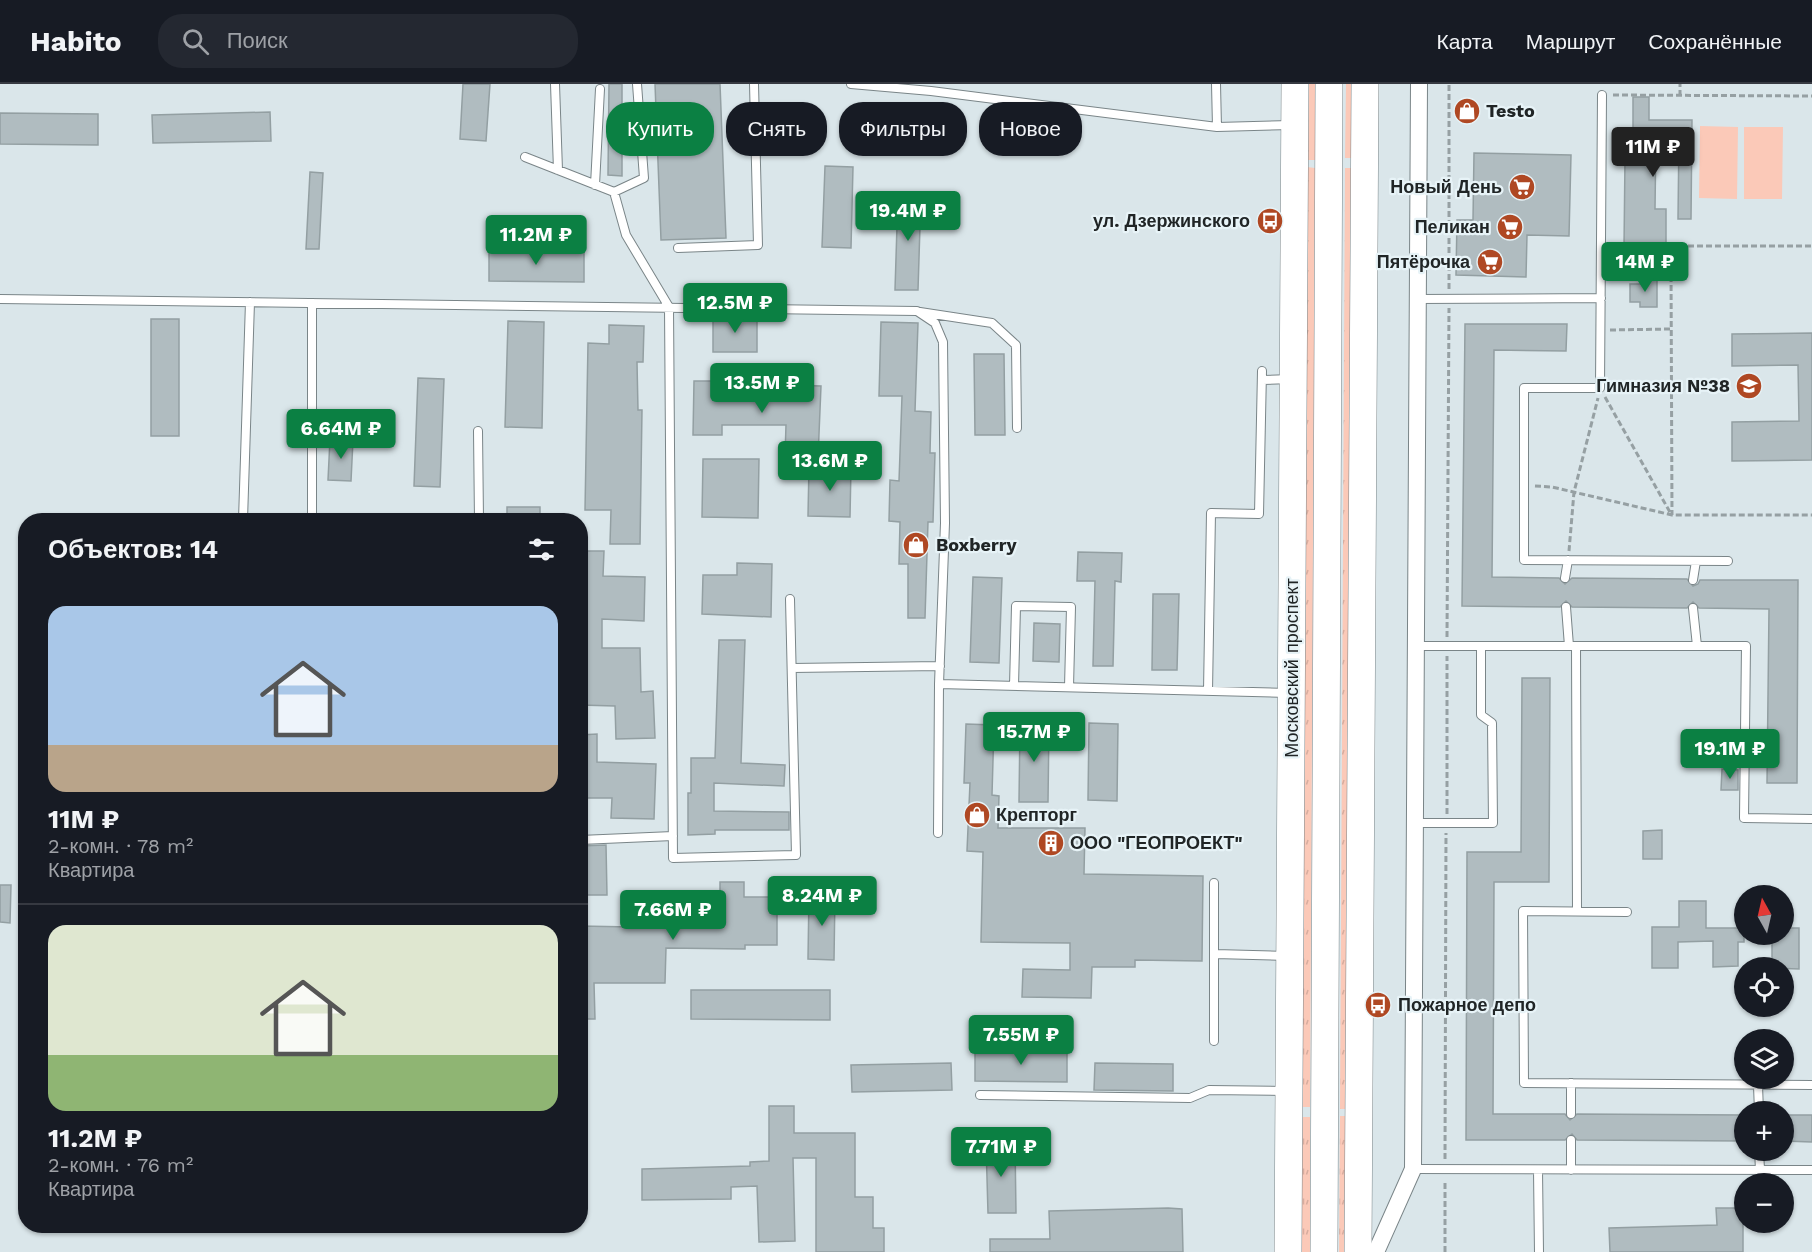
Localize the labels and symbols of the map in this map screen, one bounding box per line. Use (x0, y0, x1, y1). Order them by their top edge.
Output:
shop icon: Testo (1452, 96, 1482, 126)
place label: Testo (1486, 100, 1535, 121)
pin: 11M ₽ (1611, 127, 1695, 178)
supermarket icon: Новый День (1507, 172, 1537, 202)
place label: Новый День (1390, 176, 1502, 197)
pin: 19.4M ₽ (853, 191, 963, 242)
bus stop icon: ул. Дзержинского (1255, 206, 1285, 236)
place label: ул. Дзержинского (1093, 210, 1250, 231)
supermarket icon: Пеликан (1495, 212, 1525, 242)
pin: 11.2M ₽ (481, 215, 591, 266)
place label: Пеликан (1415, 216, 1490, 237)
pin: 14M ₽ (1603, 242, 1687, 293)
supermarket icon: Пятёрочка (1475, 247, 1505, 277)
place label: Пятёрочка (1377, 251, 1471, 272)
pin: 12.5M ₽ (680, 283, 790, 334)
pin: 13.5M ₽ (707, 363, 817, 414)
school or university icon: Гимназия №38 (1734, 371, 1764, 401)
place label: Гимназия №38 (1596, 375, 1730, 396)
pin: 6.64M ₽ (286, 409, 396, 460)
pin: 13.6M ₽ (775, 441, 885, 492)
shop icon: Boxberry (901, 530, 931, 560)
place label: Boxberry (936, 534, 1017, 555)
street label: Московский проспект (1281, 578, 1302, 758)
pin: 15.7M ₽ (979, 712, 1089, 763)
pin: 19.1M ₽ (1675, 729, 1785, 780)
shop icon: Крепторг (962, 800, 992, 830)
place label: Крепторг (996, 804, 1077, 825)
building icon: ООО "ГЕОПРОЕКТ" (1036, 828, 1066, 858)
place label: ООО "ГЕОПРОЕКТ" (1070, 832, 1243, 853)
pin: 8.24M ₽ (767, 876, 877, 927)
north arrow (1734, 885, 1794, 945)
pin: 7.66M ₽ (618, 890, 728, 941)
bus stop icon: Пожарное депо (1363, 990, 1393, 1020)
place label: Пожарное депо (1398, 994, 1536, 1015)
pin: 7.55M ₽ (966, 1015, 1076, 1066)
pin: 7.71M ₽ (946, 1127, 1056, 1178)

